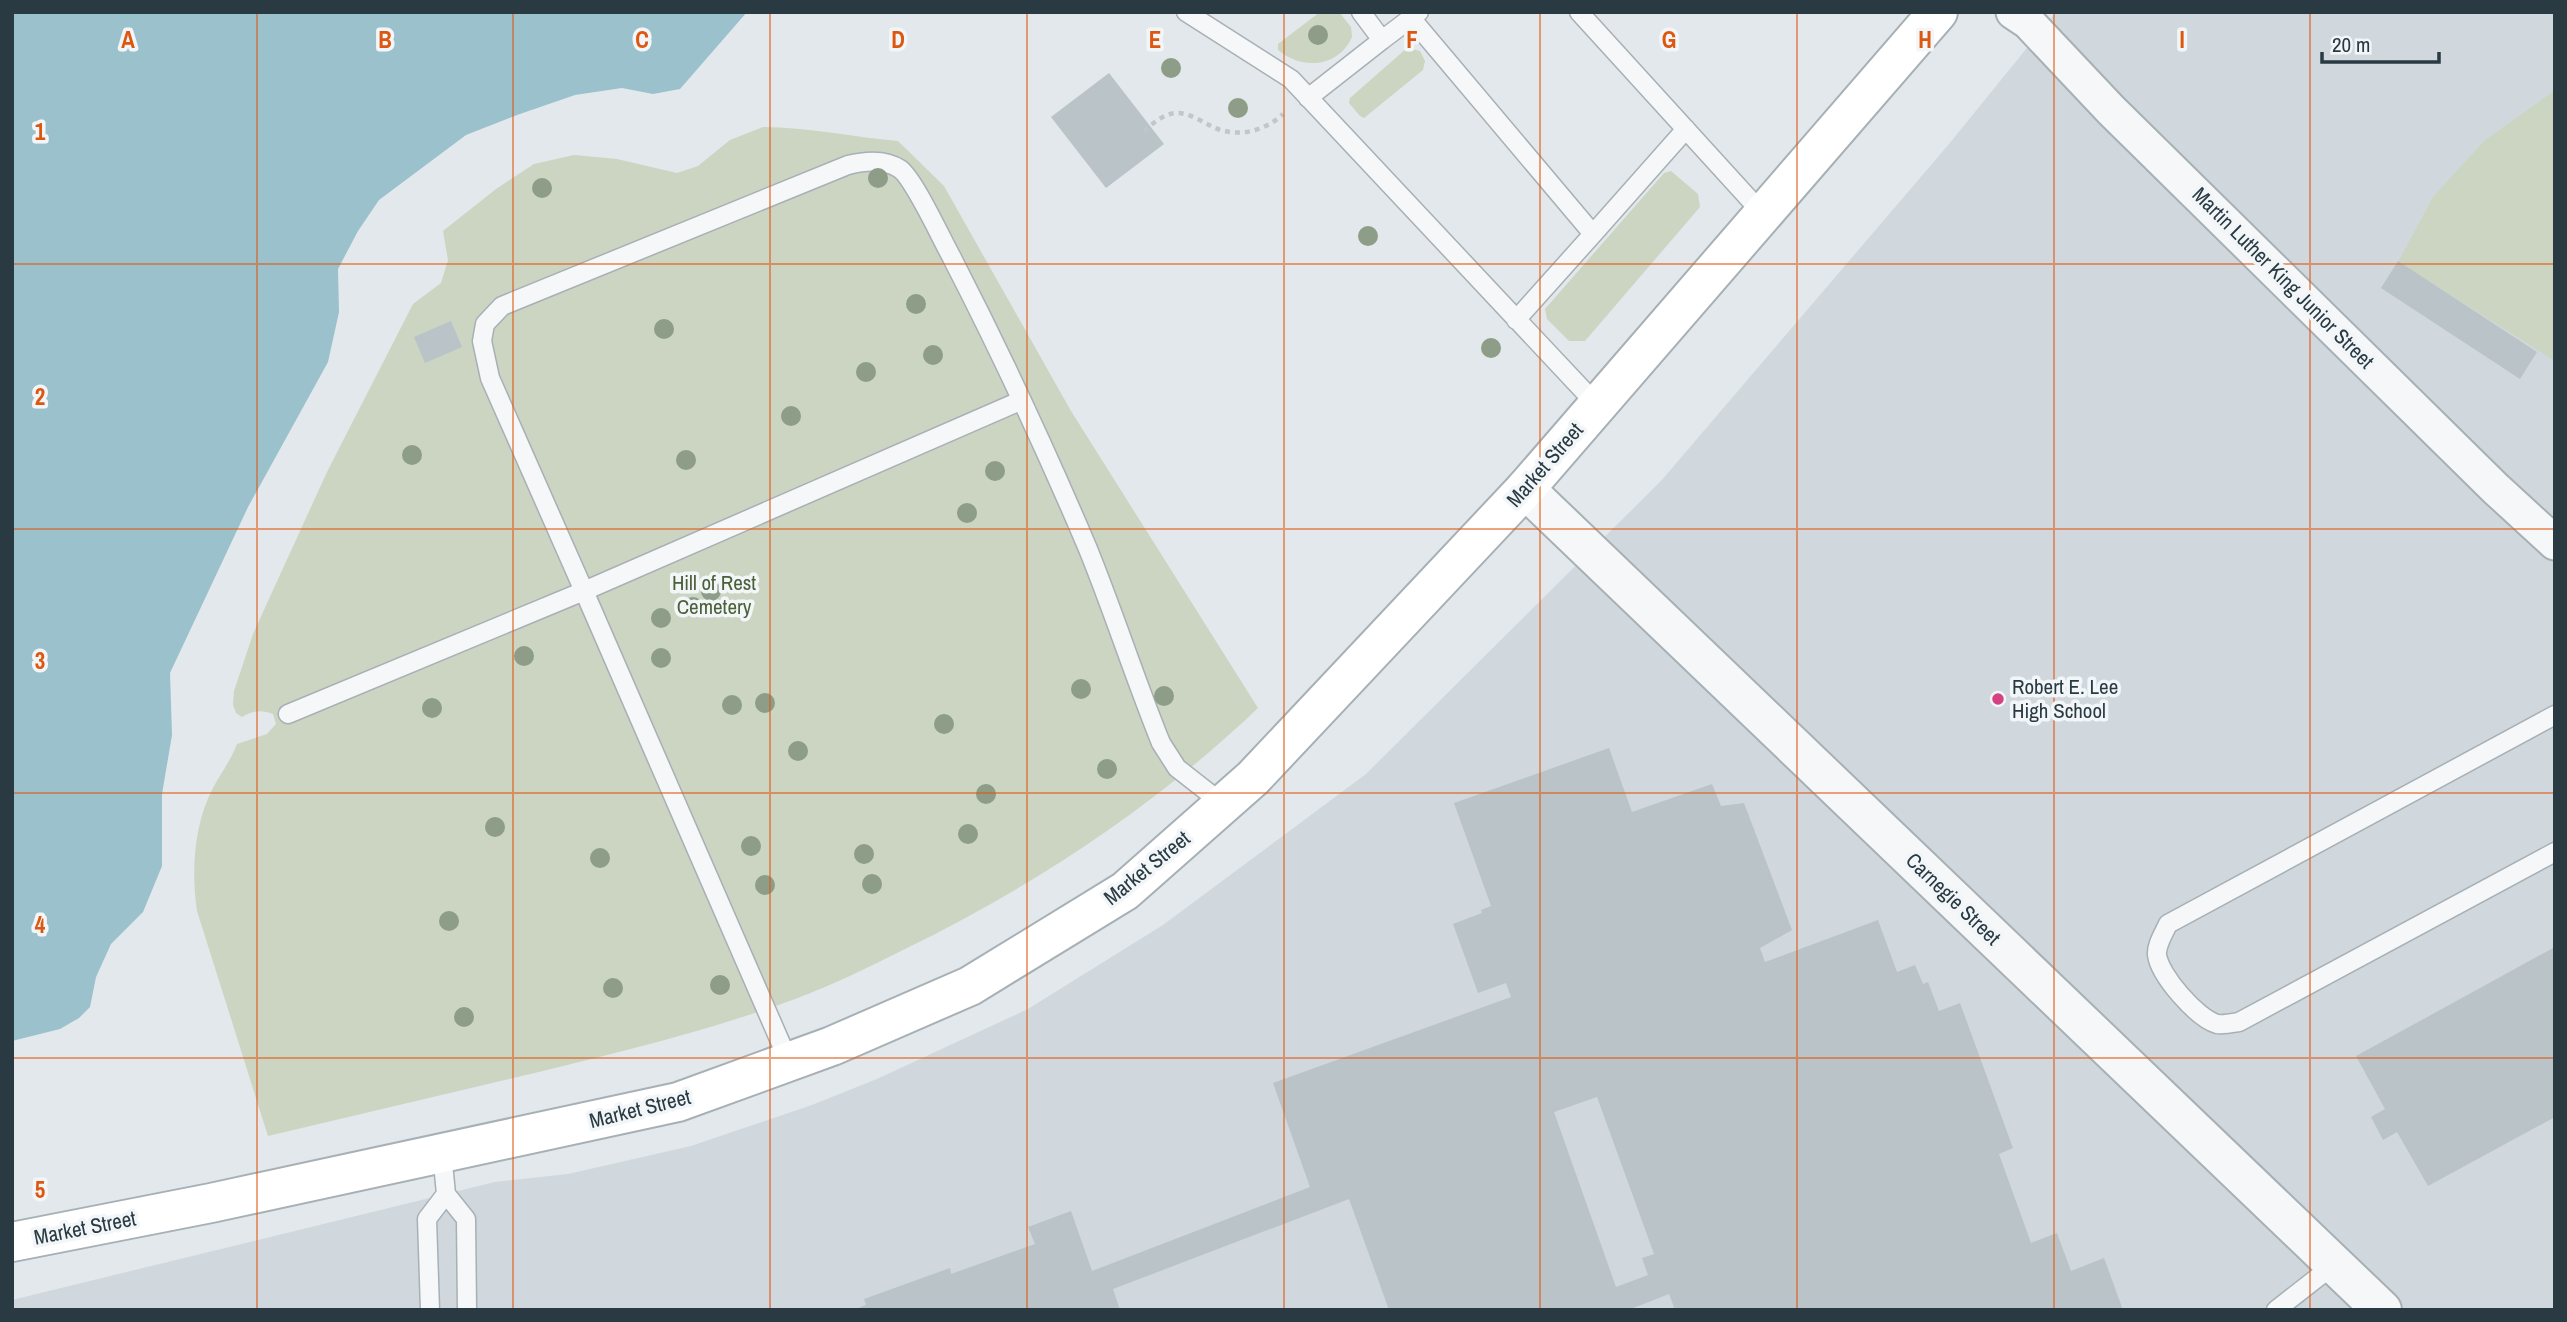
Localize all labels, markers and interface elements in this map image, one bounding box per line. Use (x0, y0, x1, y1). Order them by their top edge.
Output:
scale bar (2322, 21, 2439, 65)
text: A (121, 24, 135, 55)
text: B (378, 24, 392, 55)
text: C (635, 24, 649, 55)
text: D (891, 24, 905, 55)
text: E (1149, 24, 1161, 55)
text: F (1406, 24, 1418, 55)
text: G (1662, 24, 1676, 55)
text: H (1918, 24, 1932, 55)
text: I (2179, 24, 2185, 55)
text: 20 m (2332, 30, 2370, 59)
text: 1 (35, 116, 46, 147)
street label: Martin Luther King Junior Street (2186, 180, 2381, 375)
text: 2 (35, 381, 45, 412)
street label: Market Street (1500, 416, 1590, 513)
park label: Hill of Rest Cemetery (672, 568, 756, 621)
text: 3 (35, 645, 45, 676)
place label: Robert E. Lee High School (2012, 672, 2118, 725)
marker: Robert E. Lee High School (1990, 691, 2006, 707)
street label: Market Street (1097, 824, 1196, 911)
street label: Carnegie Street (1900, 846, 2007, 951)
text: 4 (35, 909, 46, 940)
street label: Market Street (586, 1082, 694, 1135)
text: 5 (35, 1174, 45, 1205)
street label: Market Street (31, 1203, 139, 1252)

